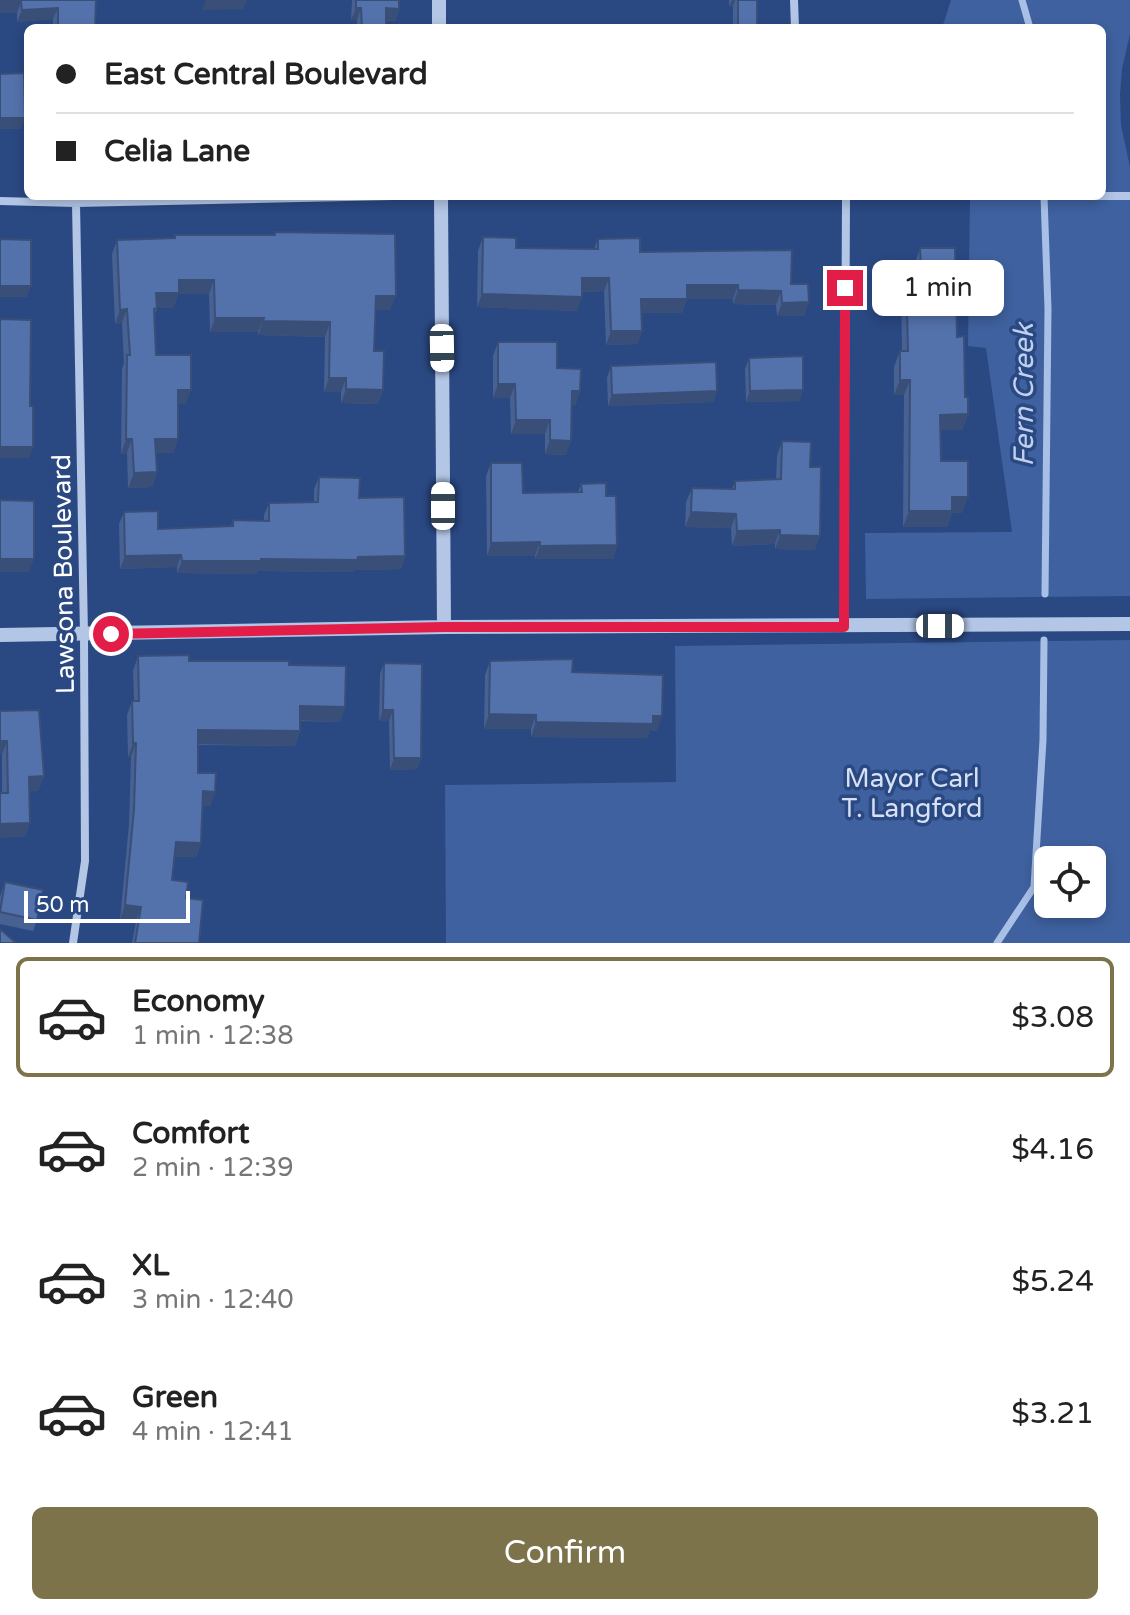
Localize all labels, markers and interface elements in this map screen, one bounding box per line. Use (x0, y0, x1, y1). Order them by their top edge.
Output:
text: East Central Boulevard (104, 56, 428, 93)
text: Celia Lane (104, 133, 250, 170)
callout: 1 min (873, 260, 1005, 316)
route end (827, 270, 863, 306)
text: 1 min (903, 272, 973, 303)
water label: Fern Creek (1007, 322, 1041, 467)
car (430, 324, 454, 372)
street label: Lawsona Boulevard (46, 454, 81, 694)
car (431, 482, 455, 530)
car (916, 614, 964, 638)
route start (93, 616, 129, 652)
park label: Mayor Carl T. Langford (842, 763, 982, 824)
map controls (1034, 846, 1106, 918)
button: locate (1034, 846, 1106, 918)
scale bar (24, 887, 190, 923)
text: 50 m (36, 892, 90, 918)
icon: car (36, 981, 108, 1053)
text: Economy (132, 983, 265, 1020)
text: $3.08 (1011, 999, 1094, 1036)
text: 1 min · 12:38 (132, 1020, 294, 1051)
icon: car (36, 1113, 108, 1185)
text: Comfort (132, 1115, 250, 1152)
text: $4.16 (1011, 1131, 1094, 1168)
text: 2 min · 12:39 (132, 1152, 294, 1183)
icon: car (36, 1245, 108, 1317)
text: XL (132, 1247, 169, 1284)
text: $5.24 (1012, 1263, 1094, 1300)
text: 3 min · 12:40 (132, 1284, 294, 1315)
icon: car (36, 1377, 108, 1449)
text: Green (132, 1379, 218, 1416)
text: $3.21 (1011, 1395, 1094, 1432)
text: 4 min · 12:41 (132, 1416, 294, 1447)
button: Confirm (32, 1507, 1098, 1599)

